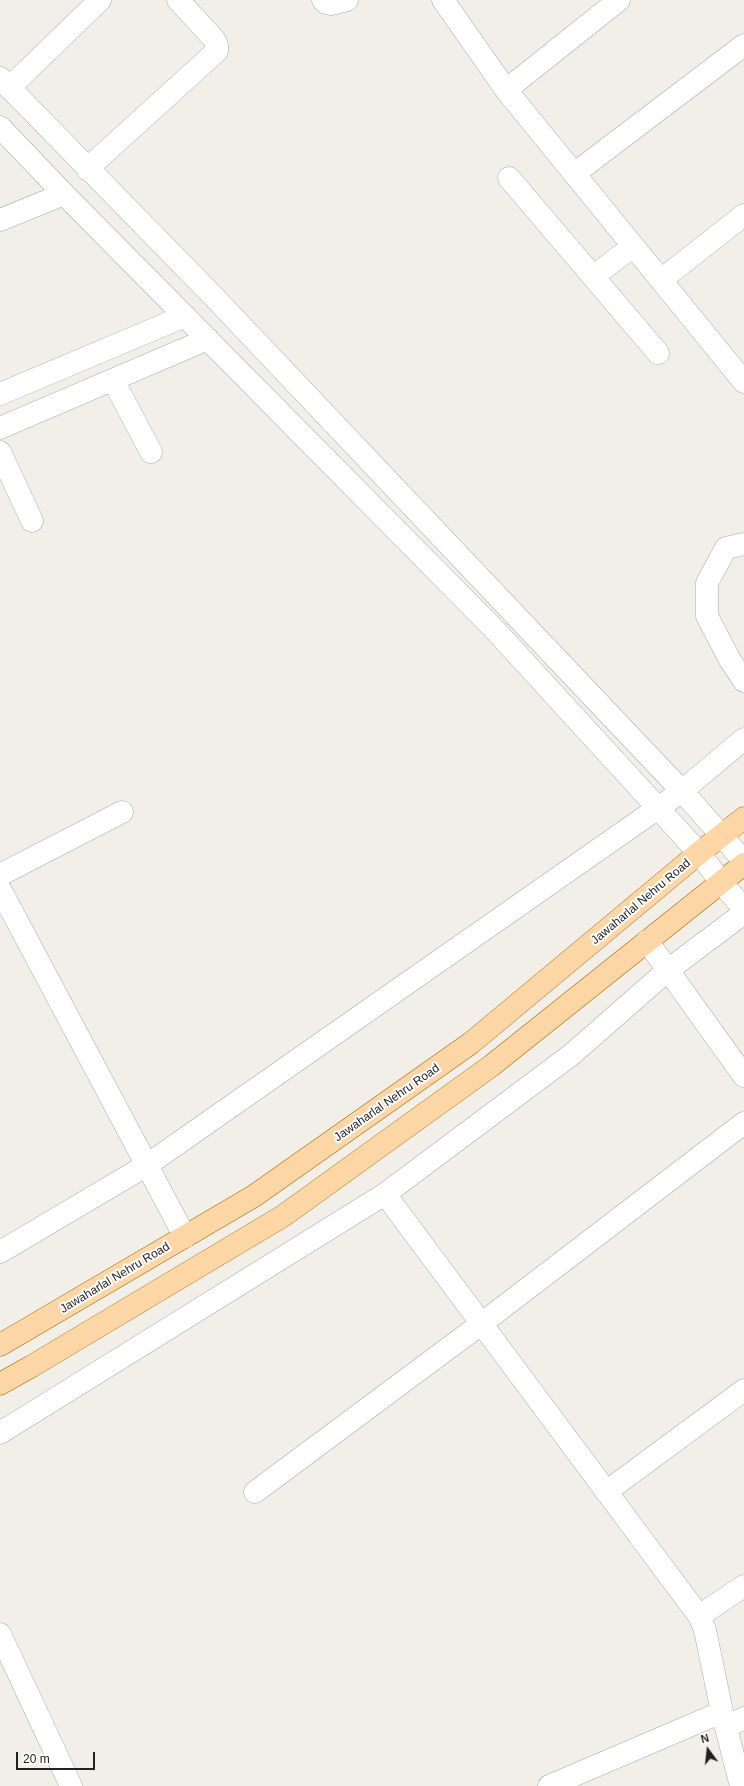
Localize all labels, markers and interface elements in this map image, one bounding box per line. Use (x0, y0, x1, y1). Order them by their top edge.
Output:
street label: Jawaharlal Nehru Road (588, 856, 694, 948)
street label: Jawaharlal Nehru Road (332, 1061, 442, 1145)
street label: Jawaharlal Nehru Road (58, 1240, 172, 1316)
north arrow (688, 1730, 728, 1770)
text: N (699, 1732, 710, 1745)
scale bar (18, 1744, 97, 1770)
text: 20 m (23, 1752, 50, 1766)

